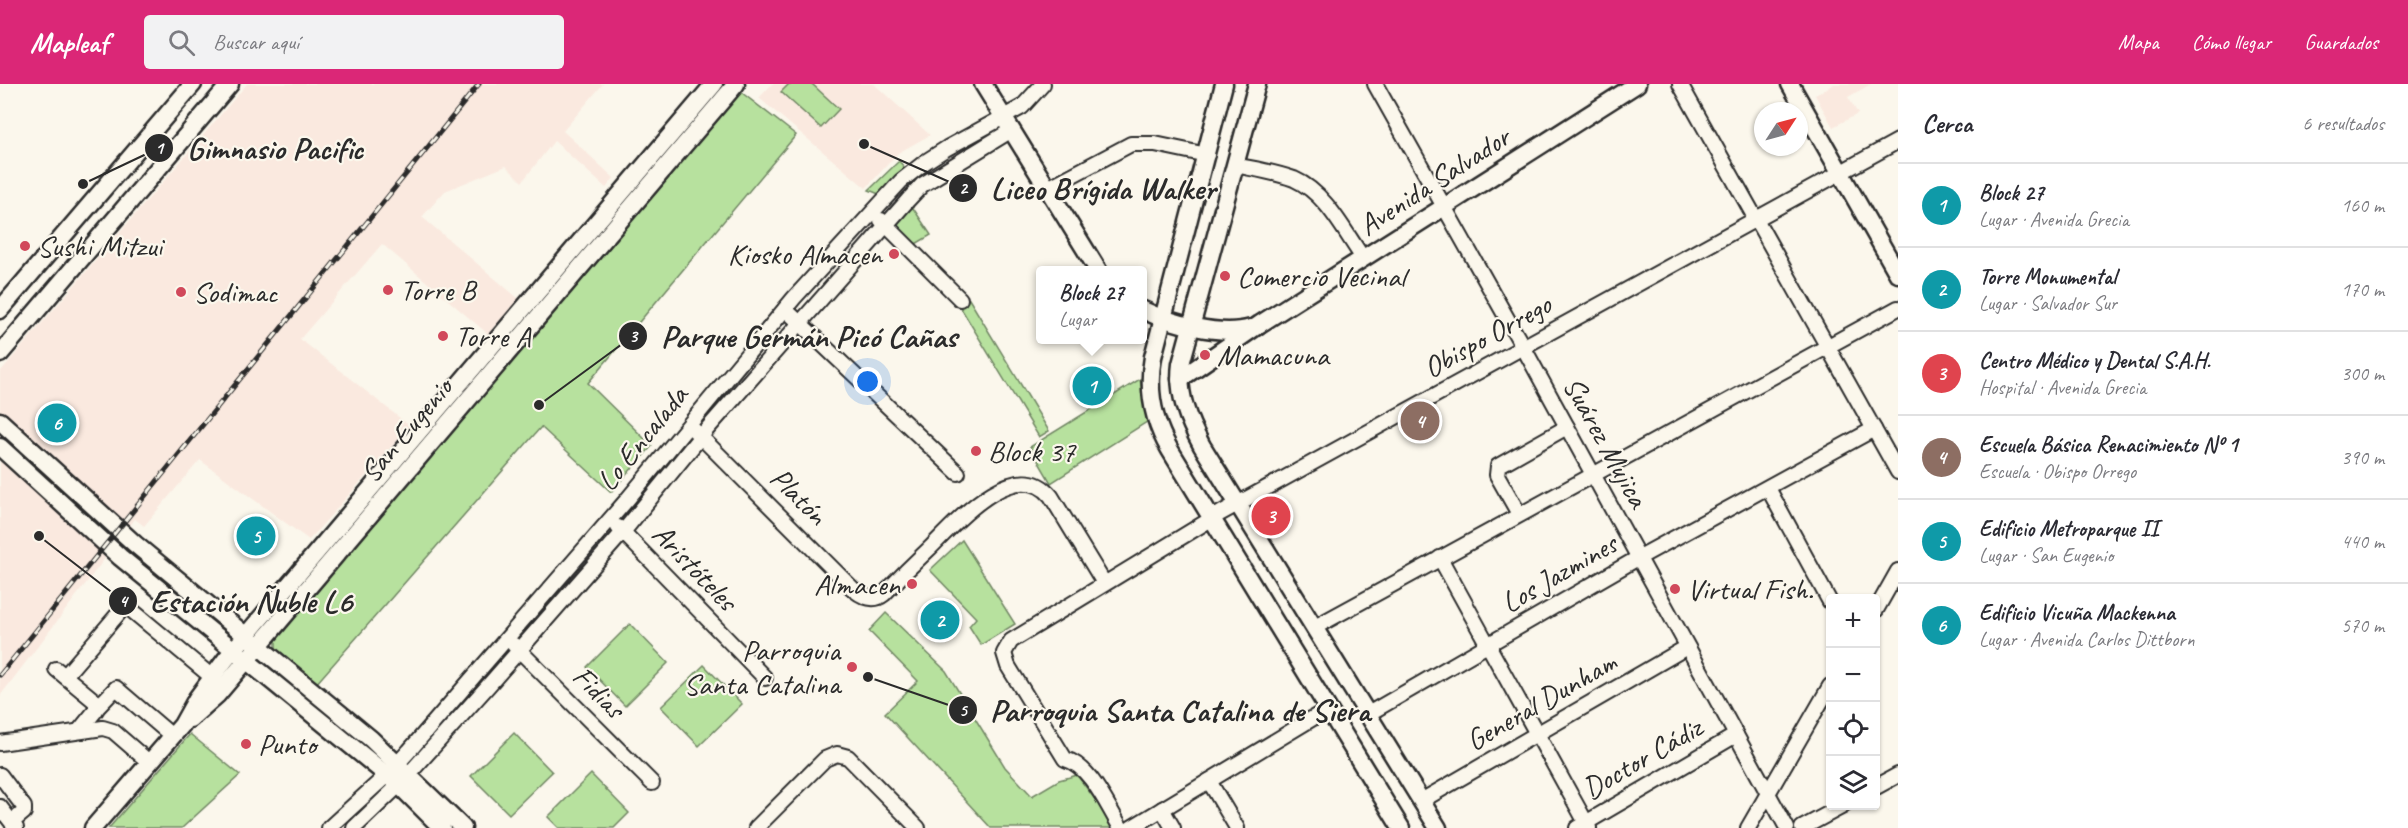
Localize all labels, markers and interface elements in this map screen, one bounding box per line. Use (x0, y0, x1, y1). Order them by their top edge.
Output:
search box (144, 15, 564, 69)
text: Mapleaf (30, 25, 108, 60)
icon: search (165, 26, 198, 59)
text: Buscar aquí (213, 28, 299, 56)
text: Mapa (2118, 29, 2159, 55)
text: Cómo llegar (2192, 29, 2271, 55)
text: Guardados (2304, 29, 2378, 55)
north arrow (1754, 102, 1808, 156)
text: Cerca (1922, 107, 1972, 140)
text: 6 resultados (2302, 111, 2384, 136)
street label: Avenida Salvador (1351, 116, 1519, 244)
callout: Gimnasio Pacific (144, 123, 375, 173)
text: Gimnasio Pacific (187, 128, 364, 169)
text: 1 (155, 137, 165, 159)
callout: Liceo Brígida Walker (948, 163, 1227, 213)
text: Liceo Brígida Walker (991, 168, 1219, 209)
text: 2 (959, 177, 969, 199)
text: Block 27 (1979, 179, 2044, 207)
text: 1 (1937, 193, 1946, 218)
text: 160 m (2341, 193, 2384, 218)
text: Lugar · Avenida Grecia (1979, 207, 2129, 232)
place label: Sushi Mitzui (37, 227, 165, 265)
place label: Kiosko Almacen (728, 235, 883, 273)
marker: Sushi Mitzui (18, 239, 32, 253)
marker: Kiosko Almacen (887, 247, 901, 261)
place label: Comercio Vecinal (1237, 257, 1410, 295)
text: Torre Monumental (1979, 263, 2116, 291)
popup (1036, 266, 1147, 344)
marker: Comercio Vecinal (1218, 269, 1232, 283)
place label: Torre B (400, 271, 478, 309)
place label: Sodimac (193, 273, 278, 311)
text: 2 (1937, 277, 1946, 302)
text: 170 m (2341, 277, 2384, 302)
text: Block 27 (1059, 279, 1124, 307)
marker: Torre B (381, 283, 395, 297)
marker: Sodimac (174, 285, 188, 299)
street label: Obispo Orrego (1416, 285, 1559, 387)
text: Lugar · Salvador Sur (1979, 291, 2117, 316)
text: Lugar (1059, 307, 1097, 332)
callout: Parque Germán Picó Cañas (618, 311, 969, 361)
text: Parque Germán Picó Cañas (661, 316, 960, 357)
place label: Torre A (455, 317, 532, 355)
text: 3 (629, 325, 639, 347)
marker: Torre A (436, 329, 450, 343)
place label: Mamacuna (1217, 336, 1331, 374)
text: Centro Médico y Dental S.A.H. (1979, 347, 2210, 375)
marker: Mamacuna (1198, 348, 1212, 362)
text: 3 (1937, 361, 1946, 386)
text: 300 m (2341, 361, 2384, 386)
pin: 1 (1072, 364, 1112, 408)
street label: San Eugenio (351, 367, 463, 490)
your location (853, 367, 882, 396)
street label: Suárez Mujica (1555, 370, 1658, 516)
text: Hospital · Avenida Grecia (1979, 375, 2146, 400)
street label: Lo Encalada (588, 376, 697, 498)
pin: 4 (1400, 398, 1440, 444)
pin: 6 (38, 400, 76, 446)
text: Escuela Básica Renacimiento Nº 1 (1979, 431, 2238, 459)
place label: Block 37 (988, 432, 1077, 470)
marker: Block 37 (969, 444, 983, 458)
text: 4 (1937, 445, 1946, 470)
text: 390 m (2341, 445, 2384, 470)
street label: Platón (762, 459, 837, 534)
text: Escuela · Obispo Orrego (1979, 459, 2136, 484)
pin: 3 (1252, 494, 1290, 538)
pin: 5 (236, 514, 276, 558)
street label: Aristóteles (644, 515, 748, 621)
text: Edificio Metroparque II (1979, 515, 2159, 543)
street label: Los Jazmines (1494, 523, 1626, 621)
text: 5 (1937, 529, 1946, 554)
text: 440 m (2341, 529, 2384, 554)
text: Lugar · San Eugenio (1979, 543, 2113, 568)
place label: Almacen (814, 565, 901, 603)
place label: Virtual Fish. (1687, 570, 1813, 608)
callout: Estación Ñuble L6 (108, 576, 364, 626)
marker: Almacen (905, 577, 919, 591)
text: Estación Ñuble L6 (150, 581, 354, 622)
marker: Virtual Fish. (1668, 582, 1682, 596)
text: 4 (119, 590, 129, 612)
map controls (1826, 594, 1880, 810)
button: + (1826, 594, 1880, 648)
pin: 2 (920, 598, 960, 642)
text: Edificio Vicuña Mackenna (1979, 599, 2175, 627)
text: 6 (1937, 613, 1946, 638)
text: 570 m (2341, 613, 2384, 638)
text: Lugar · Avenida Carlos Dittborn (1979, 627, 2195, 652)
place label: Parroquia Santa Catalina (684, 631, 843, 703)
street label: General Dunham (1459, 642, 1624, 759)
button: − (1826, 648, 1880, 702)
street label: Fidias (565, 658, 635, 728)
marker: Parroquia Santa Catalina (845, 660, 859, 674)
callout: Parroquia Santa Catalina de Siera (948, 685, 1383, 735)
text: Parroquia Santa Catalina de Siera (990, 690, 1373, 731)
text: 5 (959, 699, 969, 721)
button: locate (1826, 702, 1880, 756)
street label: Doctor Cádiz (1576, 707, 1711, 807)
place label: Punto (258, 725, 320, 763)
marker: Punto (239, 737, 253, 751)
button: layers (1826, 756, 1880, 810)

